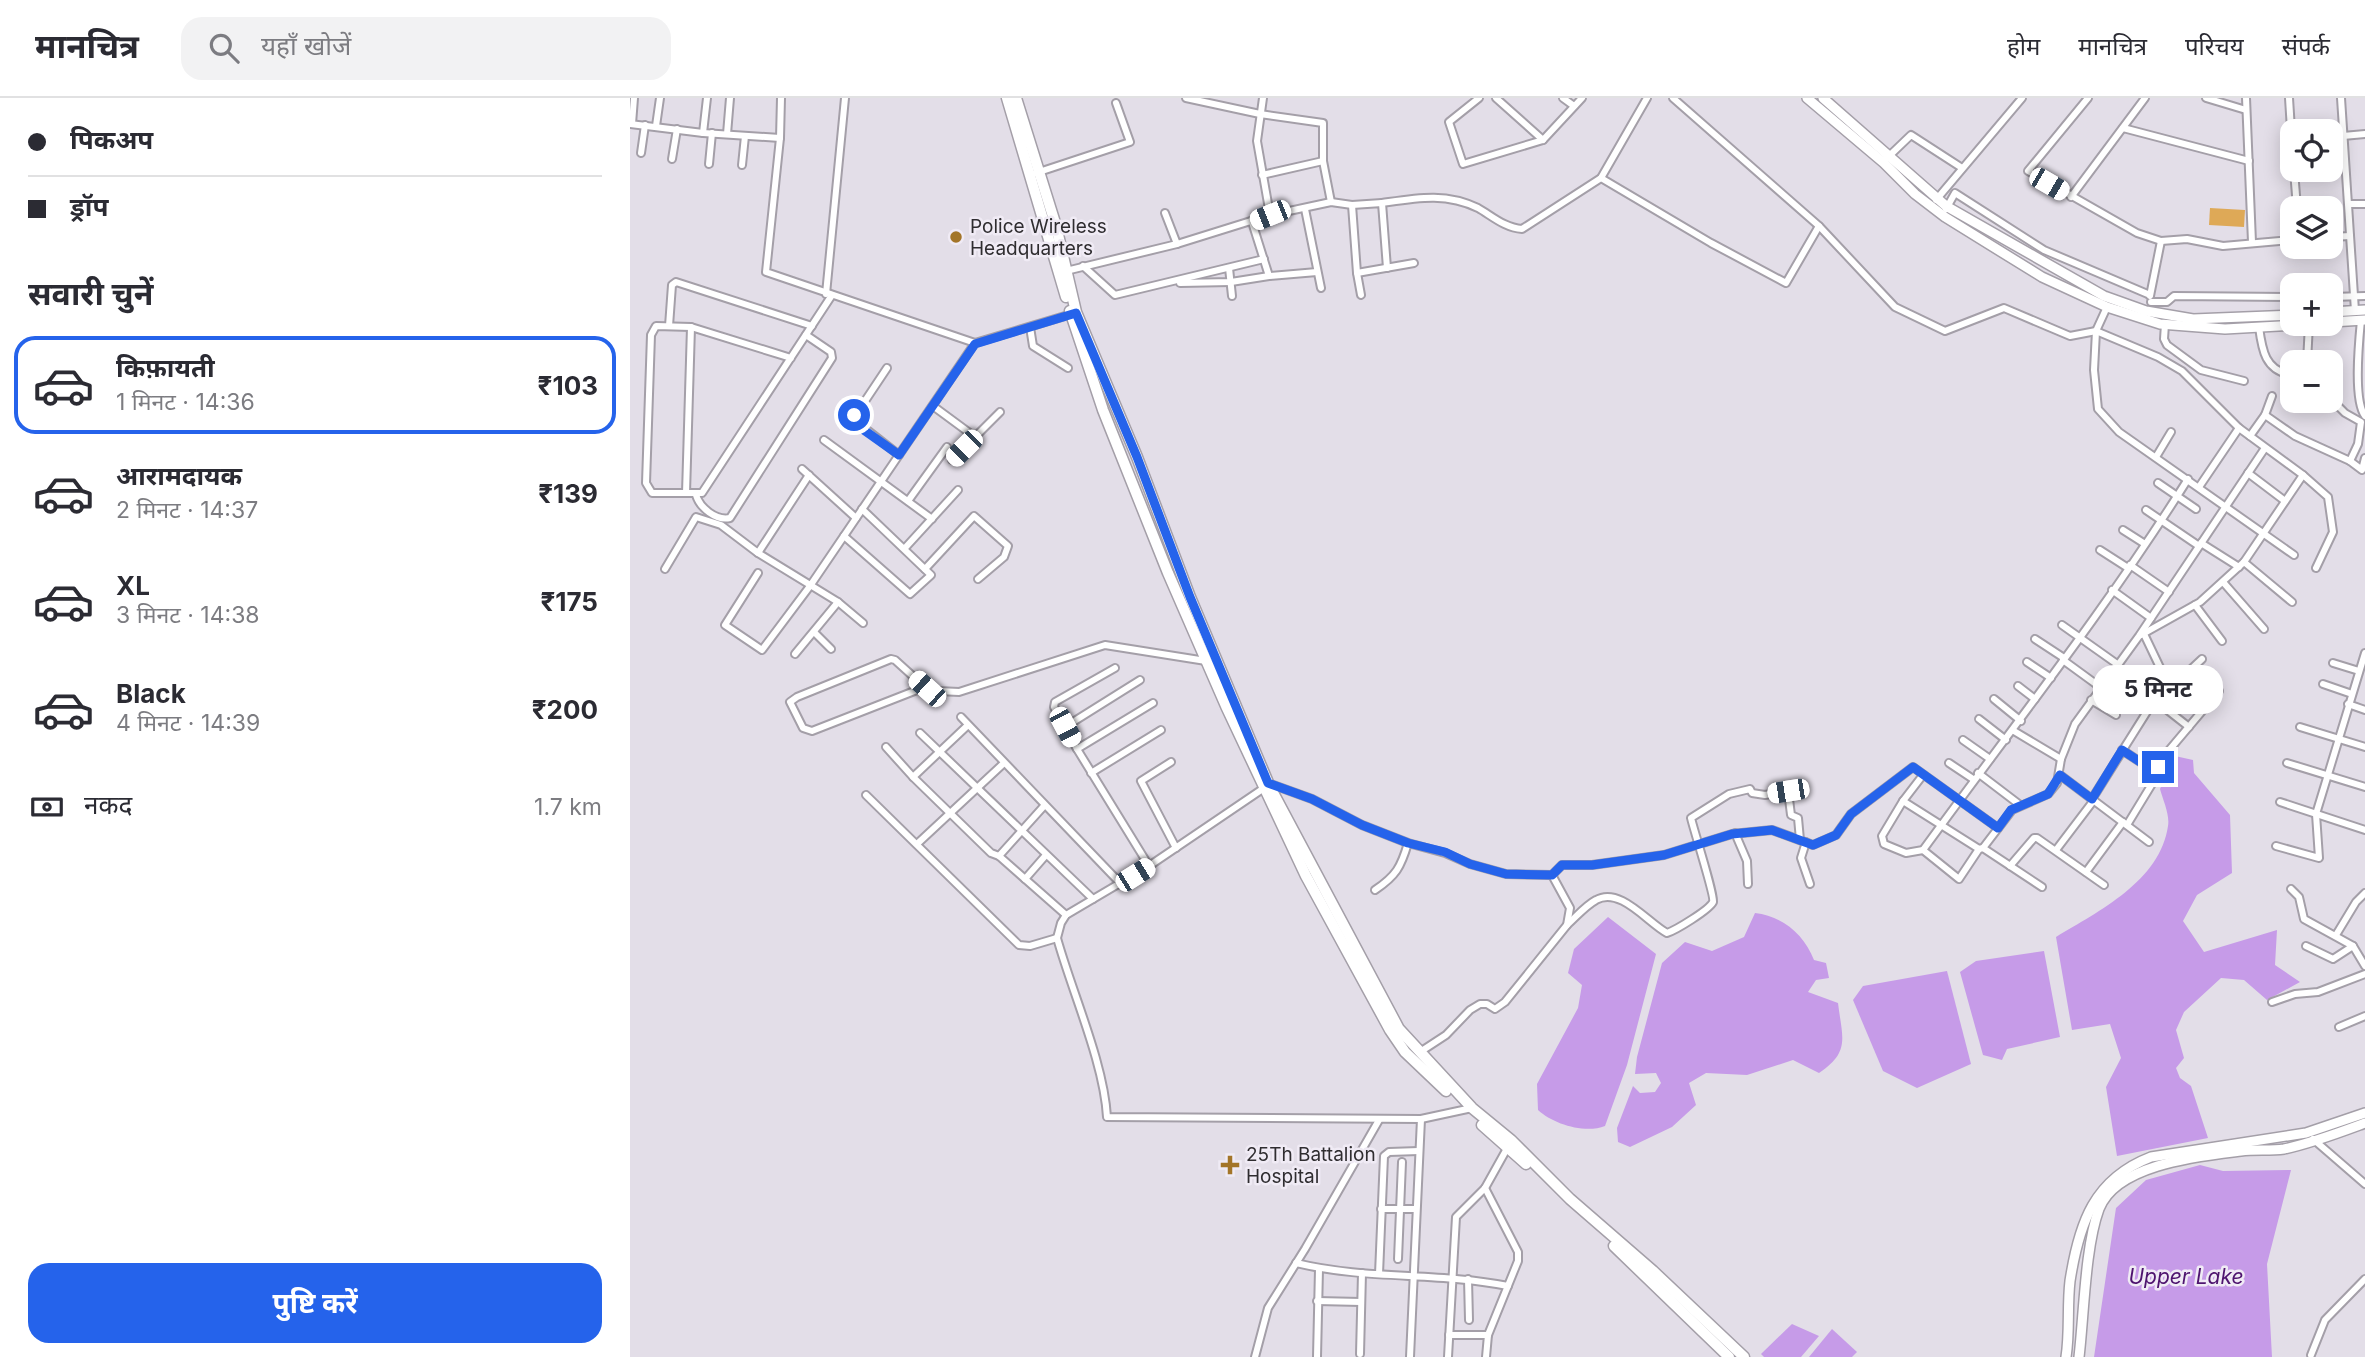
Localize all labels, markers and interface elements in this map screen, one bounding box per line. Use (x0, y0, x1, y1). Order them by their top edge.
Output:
search box (181, 17, 671, 80)
text: मानचित्र (35, 26, 139, 66)
icon: search (205, 29, 243, 67)
text: यहाँ खोजें (261, 30, 351, 61)
text: होम (2007, 32, 2040, 61)
text: मानचित्र (2078, 32, 2147, 61)
text: परिचय (2185, 32, 2244, 61)
text: संपर्क (2282, 32, 2330, 61)
map controls (2280, 119, 2343, 413)
button: locate (2280, 119, 2343, 182)
text: पिकअप (70, 124, 153, 155)
car (2026, 164, 2073, 204)
text: ड्रॉप (70, 191, 108, 222)
button: layers (2280, 196, 2343, 259)
car (1247, 197, 1294, 233)
place label: Police Wireless Headquarters (970, 215, 1107, 260)
marker: Police Wireless Headquarters (948, 229, 964, 245)
button: + (2280, 273, 2343, 336)
text: सवारी चुनें (28, 274, 153, 313)
button: − (2280, 350, 2343, 413)
text: किफ़ायती (116, 352, 215, 383)
icon: car (32, 354, 95, 417)
text: ₹103 (538, 370, 598, 401)
text: 1 मिनट · 14:36 (116, 388, 255, 416)
route start (838, 399, 870, 431)
car (942, 426, 987, 470)
text: आरामदायक (116, 460, 242, 491)
icon: car (32, 462, 95, 525)
text: ₹139 (538, 478, 598, 509)
text: 2 मिनट · 14:37 (116, 496, 258, 524)
icon: car (32, 570, 95, 633)
text: XL (116, 570, 150, 601)
text: ₹175 (540, 586, 598, 617)
text: 3 मिनट · 14:38 (116, 601, 260, 629)
callout: 5 मिनट (2093, 666, 2223, 714)
car (905, 667, 950, 711)
text: 5 मिनट (2124, 675, 2192, 703)
icon: car (32, 678, 95, 741)
text: Black (116, 678, 186, 709)
text: ₹200 (532, 694, 598, 725)
car (1046, 704, 1085, 750)
text: 4 मिनट · 14:39 (116, 709, 260, 737)
route end (2142, 751, 2174, 783)
car (1766, 777, 1811, 805)
icon: cash (28, 788, 66, 826)
text: नकद (84, 789, 132, 820)
text: 1.7 km (534, 793, 602, 821)
car (1112, 855, 1159, 895)
place label: 25Th Battalion Hospital (1246, 1143, 1376, 1188)
marker: 25Th Battalion Hospital (1220, 1155, 1240, 1175)
button: पुष्टि करें (28, 1263, 602, 1343)
water label: Upper Lake (2128, 1264, 2244, 1289)

